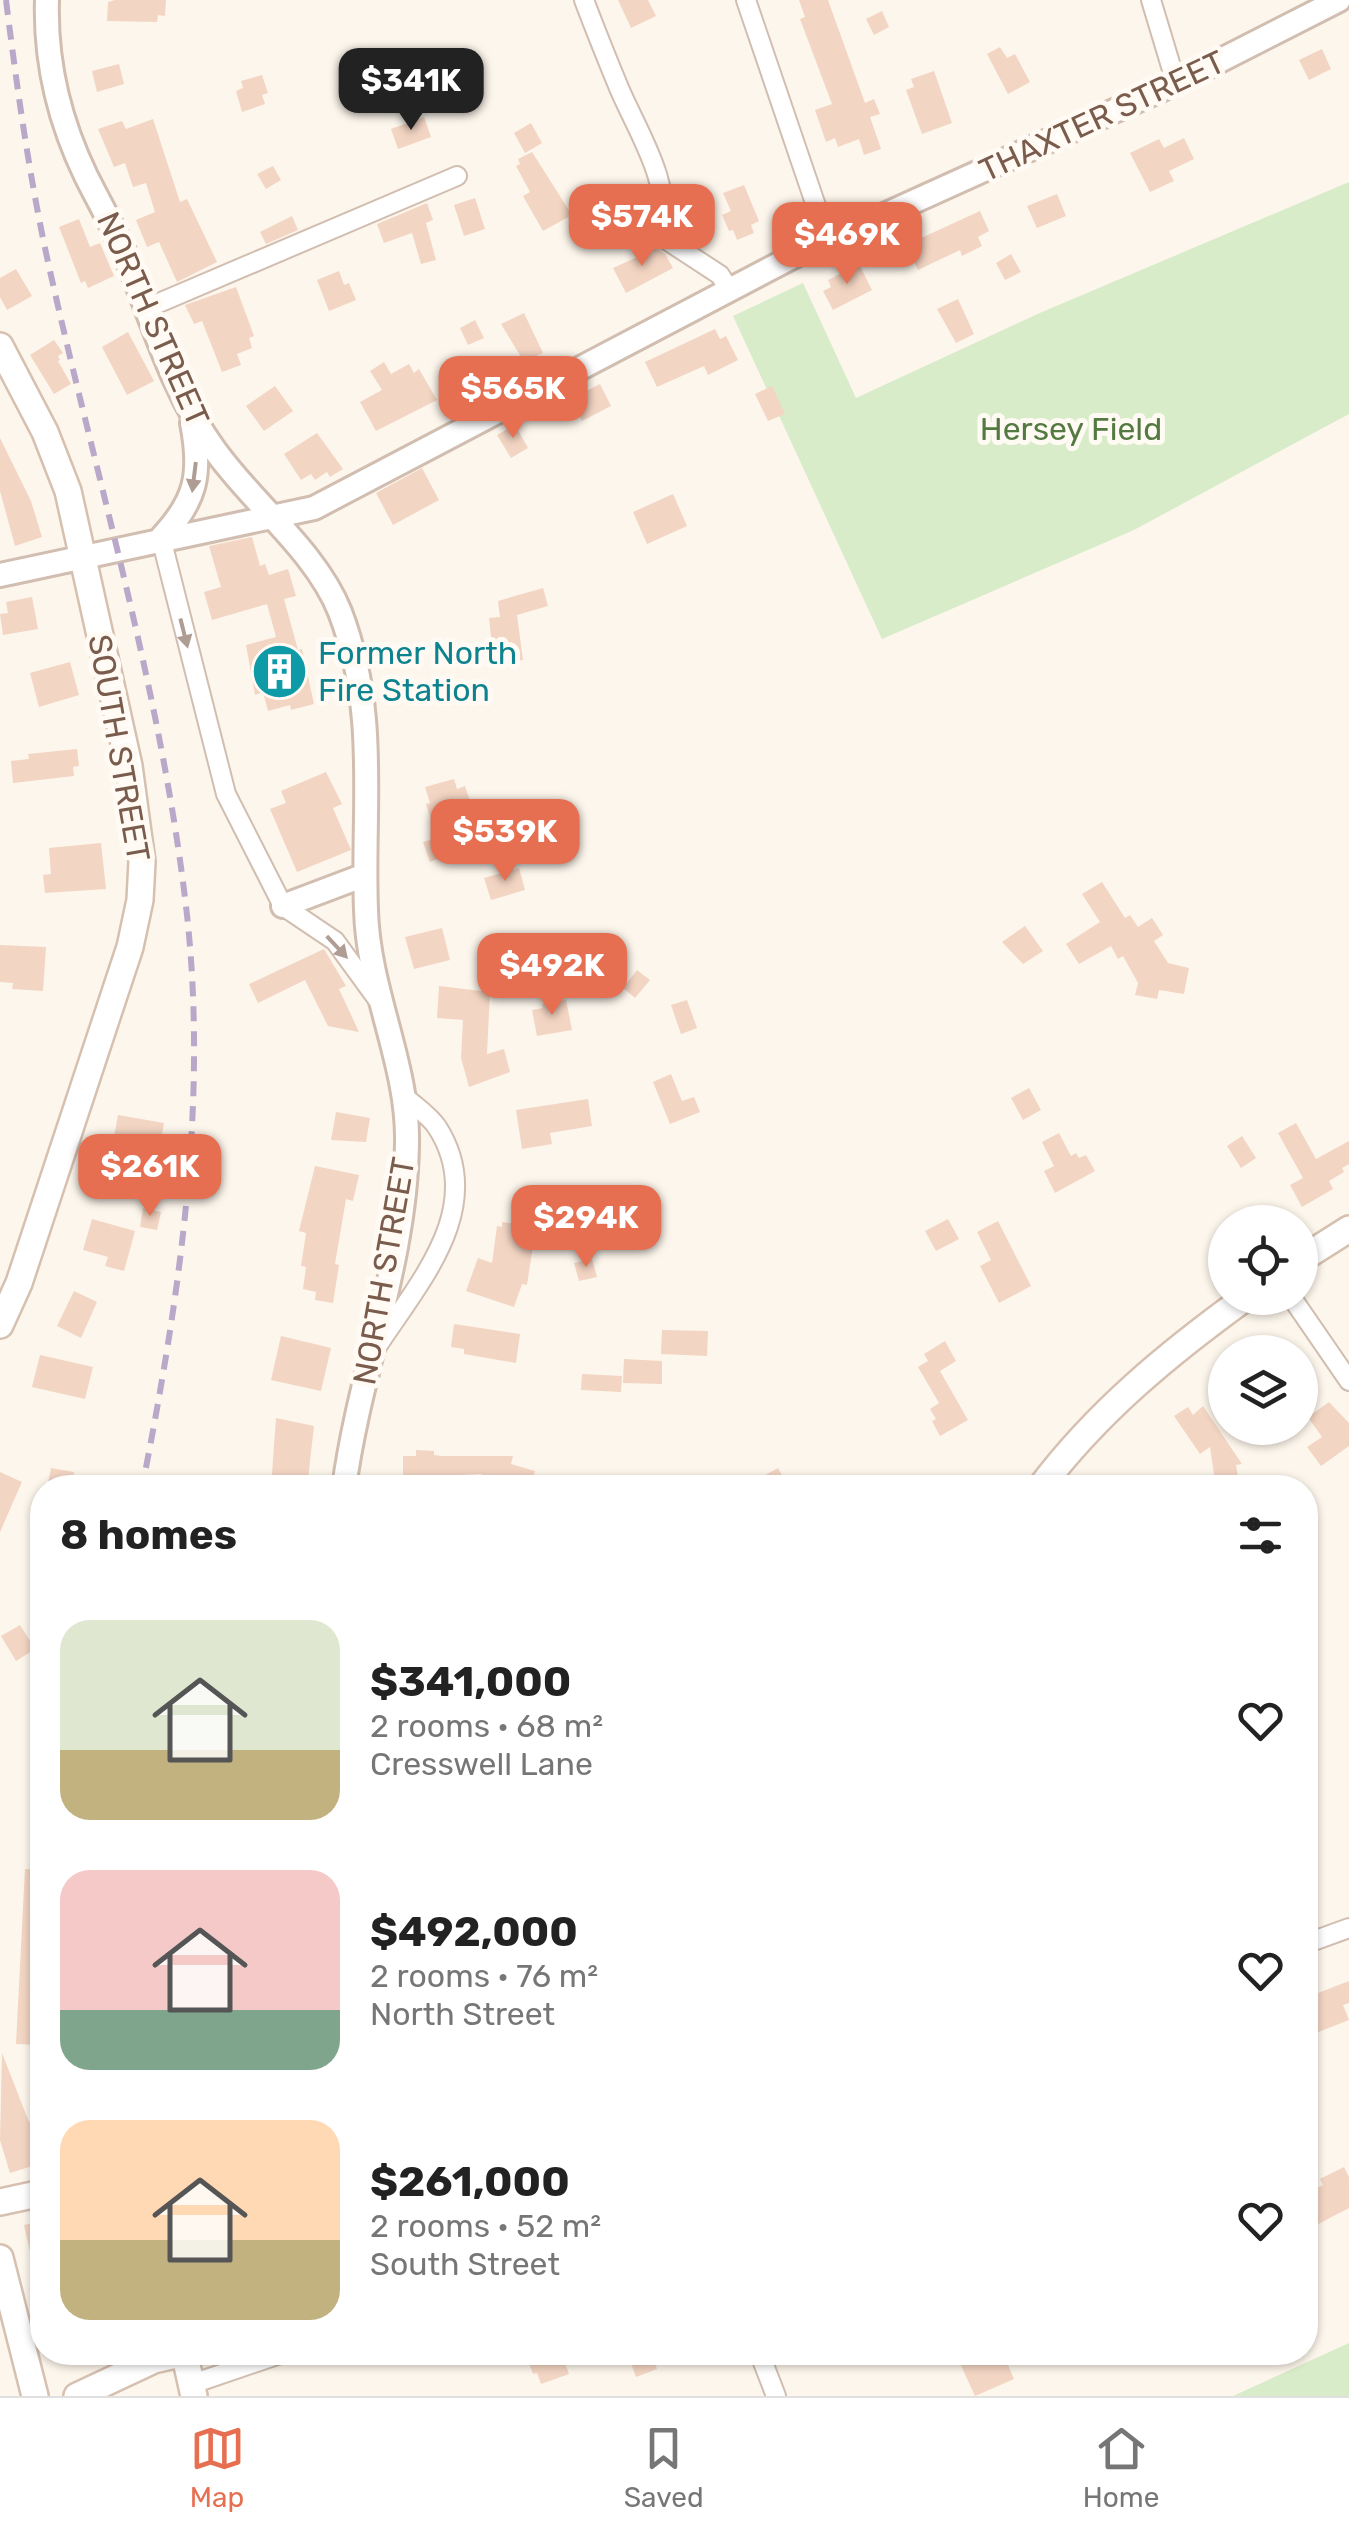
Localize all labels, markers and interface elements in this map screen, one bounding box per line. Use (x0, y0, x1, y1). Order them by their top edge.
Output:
street label: THAXTER STREET (973, 43, 1231, 189)
pin: $341K (341, 48, 481, 133)
text: $341K (361, 61, 461, 99)
pin: $574K (572, 184, 712, 269)
text: $574K (591, 197, 693, 235)
pin: $469K (777, 202, 917, 287)
street label: NORTH STREET (89, 206, 217, 432)
text: $469K (794, 215, 900, 253)
pin: $565K (443, 356, 583, 441)
text: $565K (461, 369, 565, 407)
park label: Hersey Field (980, 410, 1162, 448)
one-way arrow (186, 461, 202, 493)
one-way arrow (177, 618, 193, 649)
street label: SOUTH STREET (80, 632, 158, 864)
place label: Former North Fire Station (318, 634, 517, 709)
building icon: Former North Fire Station (249, 641, 309, 701)
pin: $539K (435, 799, 575, 884)
text: $539K (453, 812, 557, 850)
pin: $492K (482, 933, 622, 1018)
one-way arrow (325, 934, 347, 959)
text: $492K (499, 946, 605, 984)
pin: $261K (80, 1134, 220, 1219)
text: $261K (100, 1147, 200, 1185)
street label: NORTH STREET (345, 1154, 423, 1388)
pin: $294K (516, 1185, 656, 1270)
text: $294K (533, 1198, 639, 1236)
map controls (1208, 1205, 1318, 1445)
button: locate (1208, 1205, 1318, 1315)
button: layers (1208, 1335, 1318, 1445)
icon: filters (1233, 1508, 1288, 1563)
text: 8 homes (60, 1510, 237, 1560)
text: $341,000 (370, 1657, 571, 1707)
icon: home (140, 1660, 260, 1780)
icon: heart (1233, 1693, 1288, 1748)
text: 2 rooms · 68 m² (370, 1707, 603, 1745)
text: Cresswell Lane (370, 1745, 593, 1783)
text: $492,000 (370, 1907, 578, 1957)
icon: home (140, 1910, 260, 2030)
icon: heart (1233, 1943, 1288, 1998)
text: 2 rooms · 76 m² (370, 1957, 598, 1995)
text: North Street (370, 1995, 555, 2033)
text: $261,000 (370, 2157, 570, 2207)
icon: home (140, 2160, 260, 2280)
icon: heart (1233, 2193, 1288, 2248)
text: 2 rooms · 52 m² (370, 2207, 601, 2245)
text: South Street (370, 2245, 560, 2283)
tab: Map (190, 2421, 245, 2514)
tab: Saved (624, 2421, 704, 2514)
tab: Home (1083, 2421, 1159, 2514)

